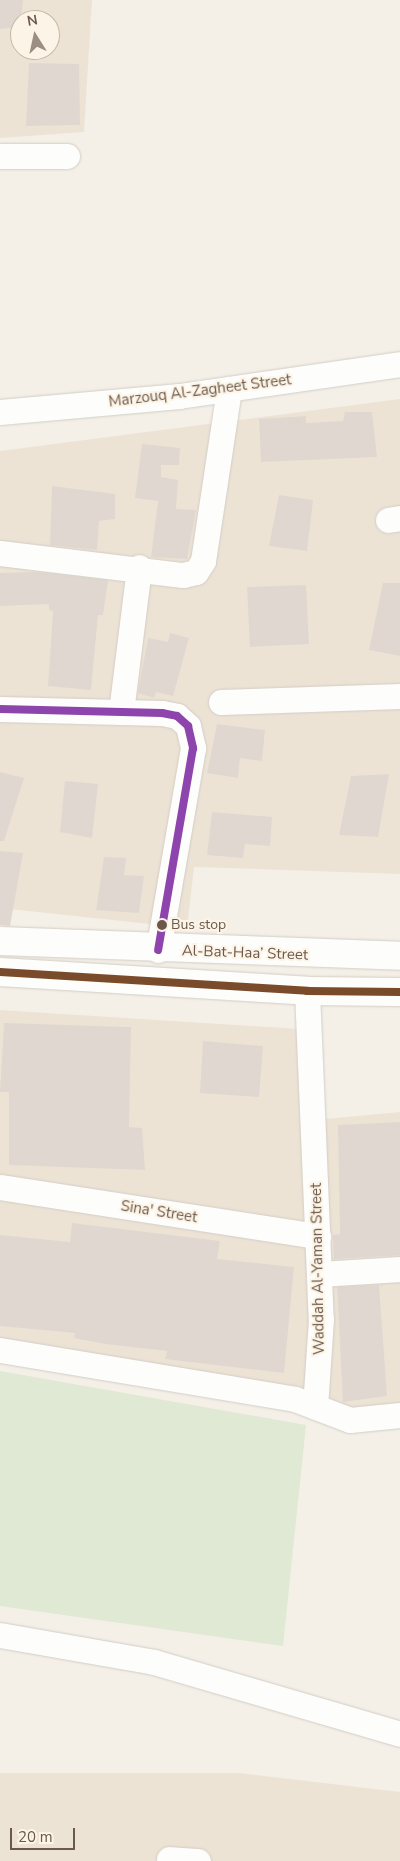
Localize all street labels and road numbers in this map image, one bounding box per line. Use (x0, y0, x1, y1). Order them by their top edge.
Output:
street label: Marzouq Al-Zagheet Street (108, 371, 292, 411)
street label: Al-Bat-Haa’ Street (182, 942, 308, 964)
street label: Waddah Al-Yaman Street (307, 1183, 329, 1355)
street label: Sina' Street (119, 1197, 199, 1227)

